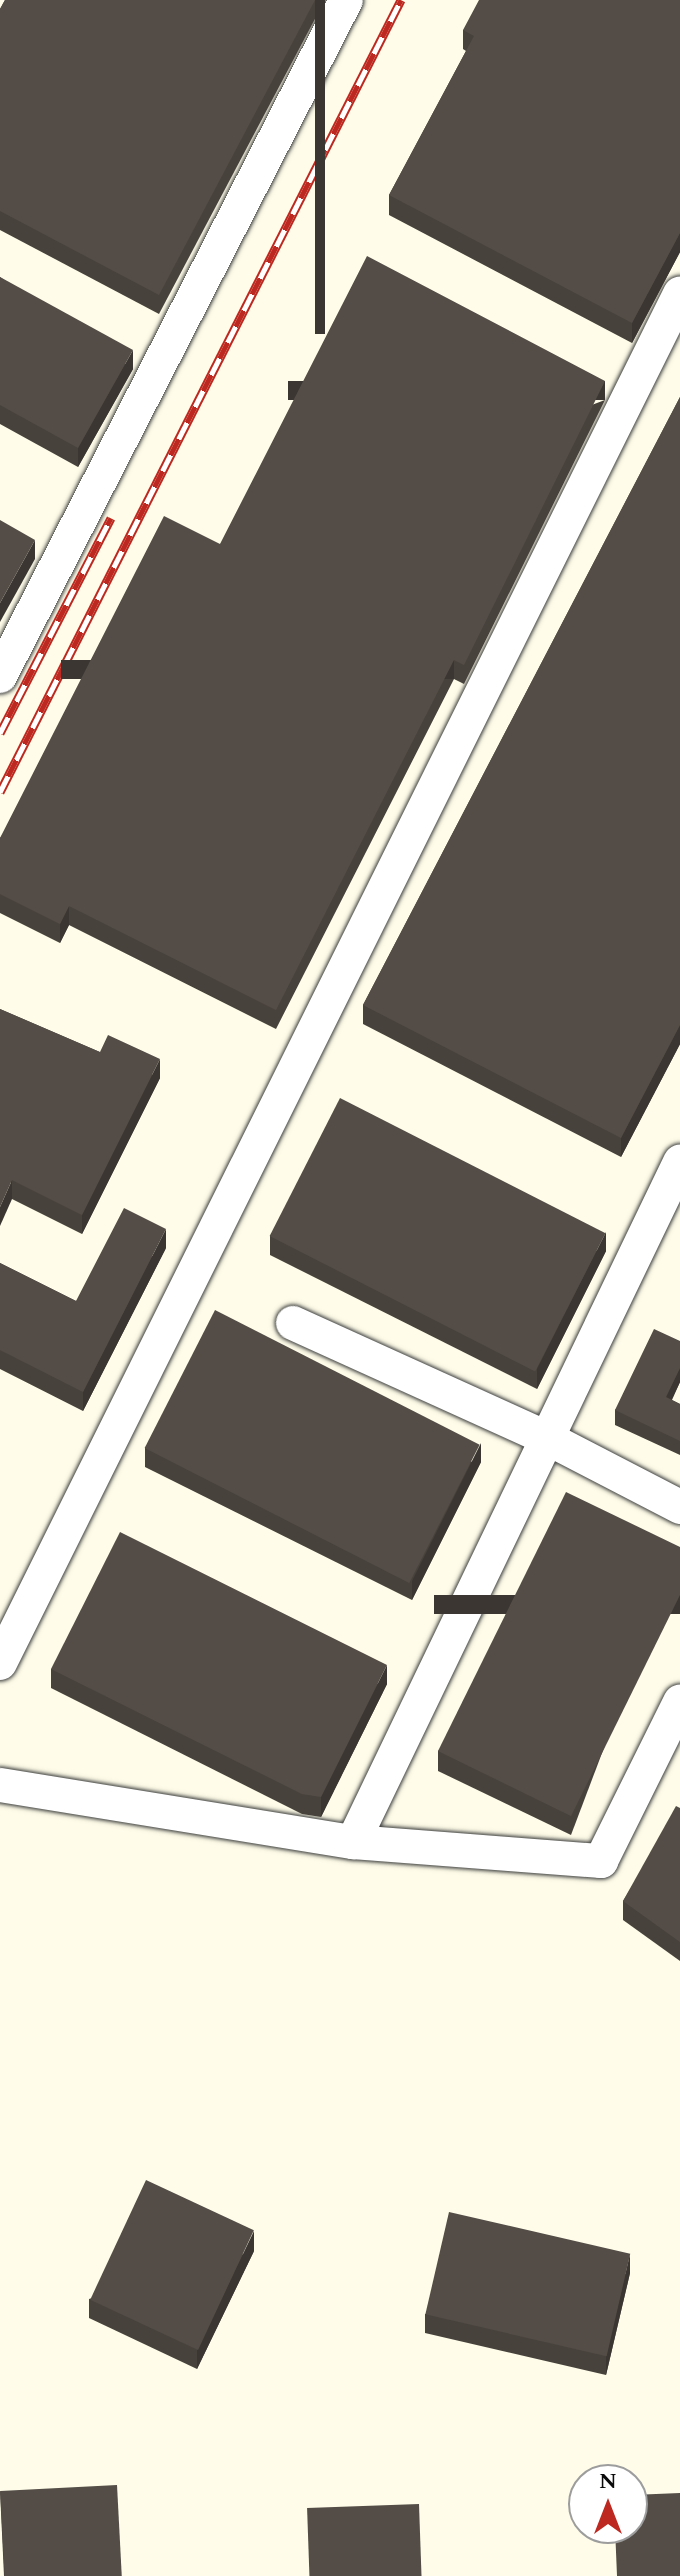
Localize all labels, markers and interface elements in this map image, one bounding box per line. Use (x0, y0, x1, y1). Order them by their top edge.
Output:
north arrow (568, 2464, 648, 2544)
text: N (599, 2465, 617, 2498)

